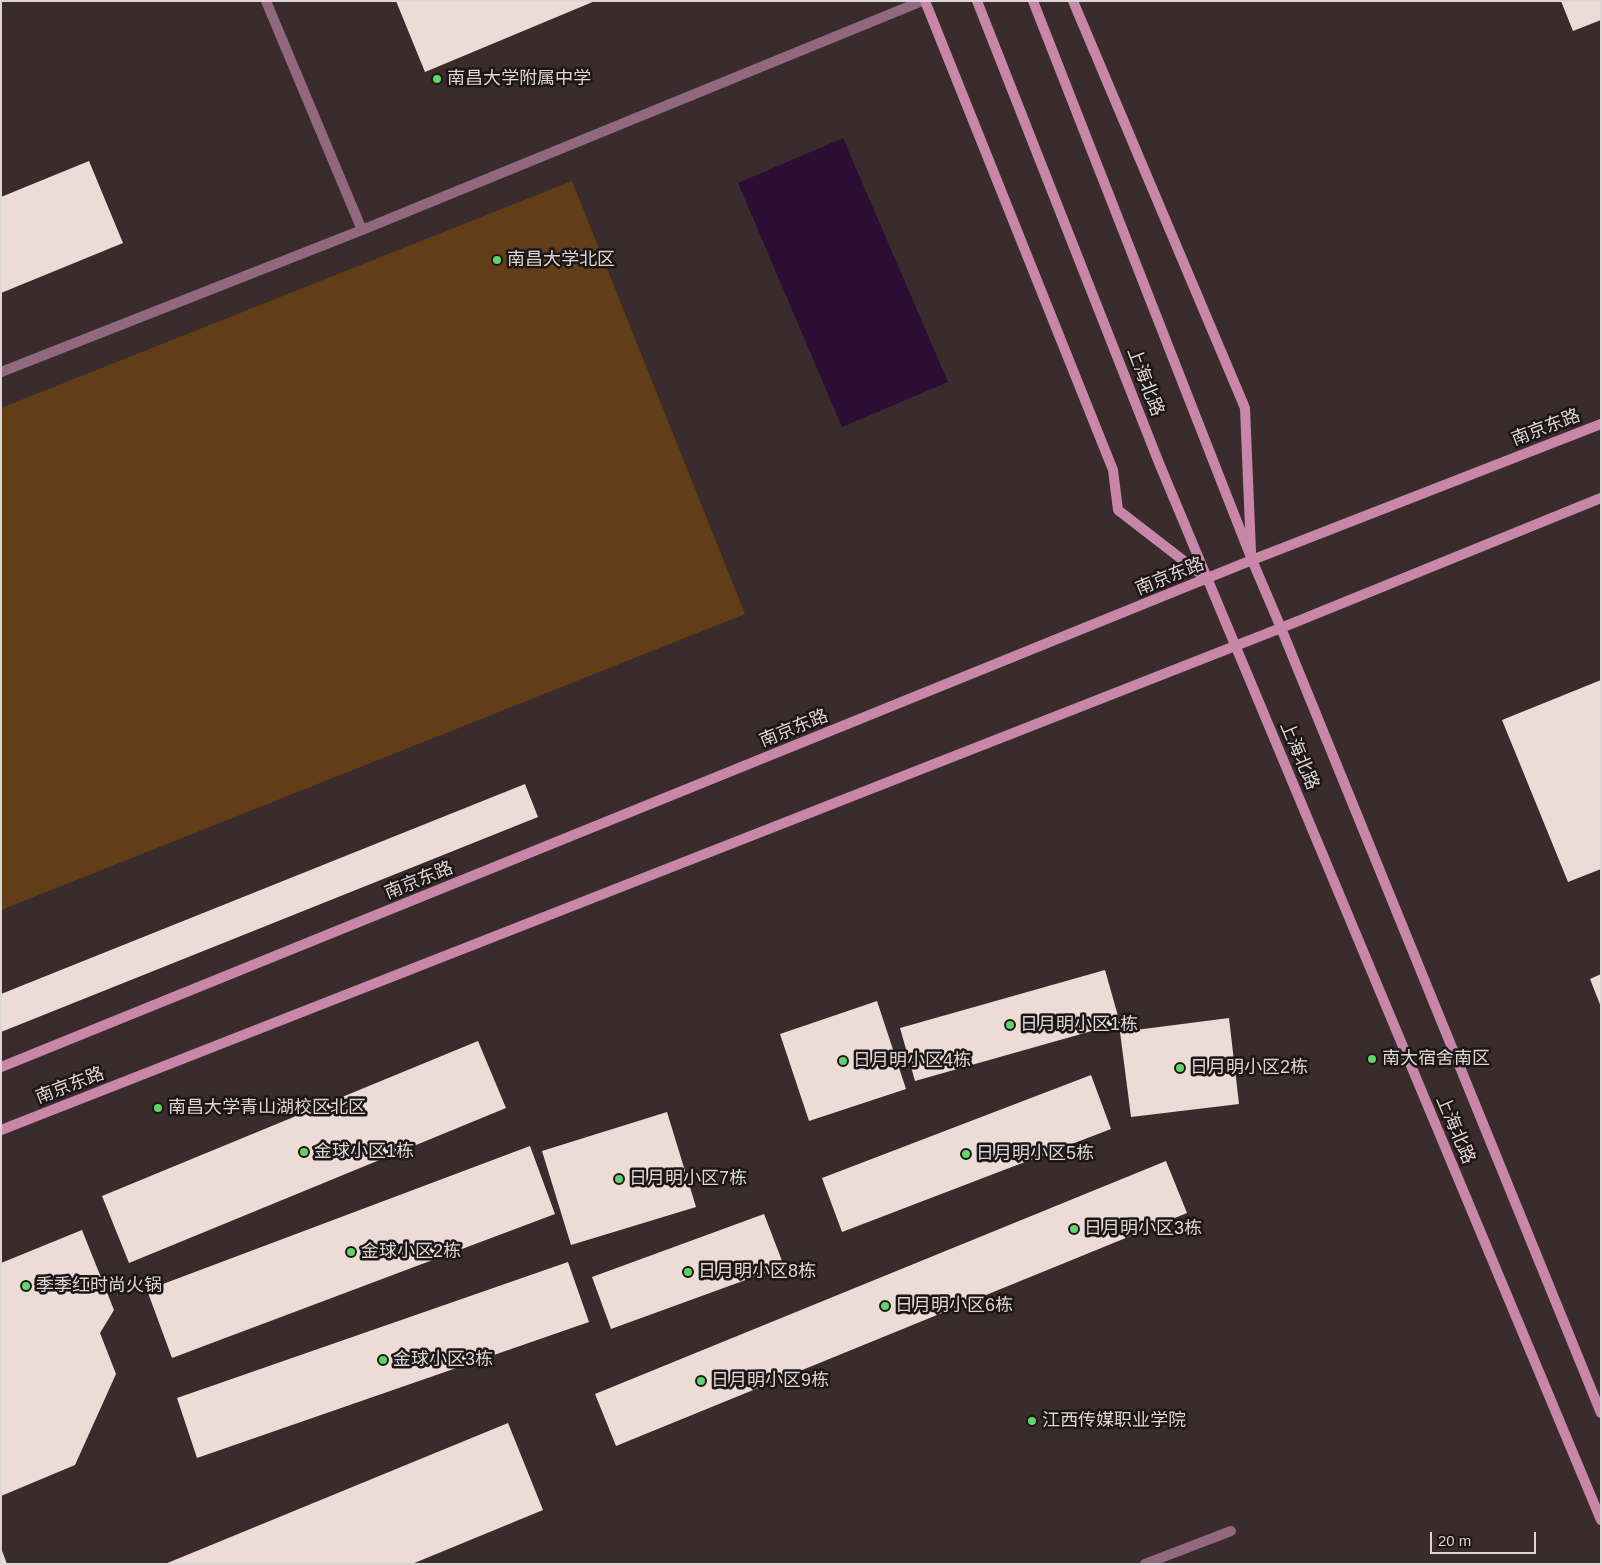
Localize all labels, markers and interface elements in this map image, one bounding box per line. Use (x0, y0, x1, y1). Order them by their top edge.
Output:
place label: 南昌大学附属中学 (447, 68, 591, 90)
marker: 南昌大学附属中学 (431, 73, 443, 85)
place label: 南昌大学北区 (507, 249, 615, 271)
marker: 南昌大学北区 (491, 254, 503, 266)
street label: 上海北路 (1122, 345, 1168, 419)
street label: 南京东路 (1509, 405, 1583, 451)
street label: 南京东路 (1133, 554, 1207, 600)
street label: 南京东路 (757, 706, 831, 752)
street label: 上海北路 (1275, 719, 1323, 793)
street label: 南京东路 (382, 858, 456, 904)
place label: 日月明小区1栋 (1020, 1014, 1138, 1036)
marker: 日月明小区1栋 (1004, 1019, 1016, 1031)
place label: 南大宿舍南区 (1382, 1048, 1490, 1070)
place label: 日月明小区4栋 (853, 1050, 971, 1072)
marker: 南大宿舍南区 (1366, 1053, 1378, 1065)
marker: 日月明小区4栋 (837, 1055, 849, 1067)
place label: 日月明小区2栋 (1190, 1057, 1308, 1079)
marker: 日月明小区2栋 (1174, 1062, 1186, 1074)
street label: 南京东路 (33, 1063, 107, 1109)
street label: 上海北路 (1431, 1093, 1479, 1167)
place label: 南昌大学青山湖校区北区 (168, 1097, 366, 1119)
marker: 南昌大学青山湖校区北区 (152, 1102, 164, 1114)
place label: 金球小区1栋 (314, 1141, 414, 1163)
place label: 日月明小区5栋 (976, 1143, 1094, 1165)
marker: 金球小区1栋 (298, 1146, 310, 1158)
marker: 日月明小区5栋 (960, 1148, 972, 1160)
place label: 日月明小区7栋 (629, 1168, 747, 1190)
marker: 日月明小区7栋 (613, 1173, 625, 1185)
place label: 日月明小区3栋 (1084, 1218, 1202, 1240)
marker: 日月明小区3栋 (1068, 1223, 1080, 1235)
place label: 金球小区2栋 (361, 1241, 461, 1263)
marker: 金球小区2栋 (345, 1246, 357, 1258)
place label: 日月明小区8栋 (698, 1261, 816, 1283)
marker: 日月明小区8栋 (682, 1266, 694, 1278)
place label: 季季红时尚火锅 (36, 1275, 162, 1297)
marker: 季季红时尚火锅 (20, 1280, 32, 1292)
place label: 日月明小区6栋 (895, 1295, 1013, 1317)
marker: 日月明小区6栋 (879, 1300, 891, 1312)
place label: 金球小区3栋 (393, 1349, 493, 1371)
marker: 金球小区3栋 (377, 1354, 389, 1366)
place label: 日月明小区9栋 (711, 1370, 829, 1392)
marker: 日月明小区9栋 (695, 1375, 707, 1387)
place label: 江西传媒职业学院 (1042, 1410, 1186, 1432)
marker: 江西传媒职业学院 (1026, 1415, 1038, 1427)
scale bar (1432, 1522, 1538, 1554)
text: 20 m (1438, 1532, 1471, 1549)

